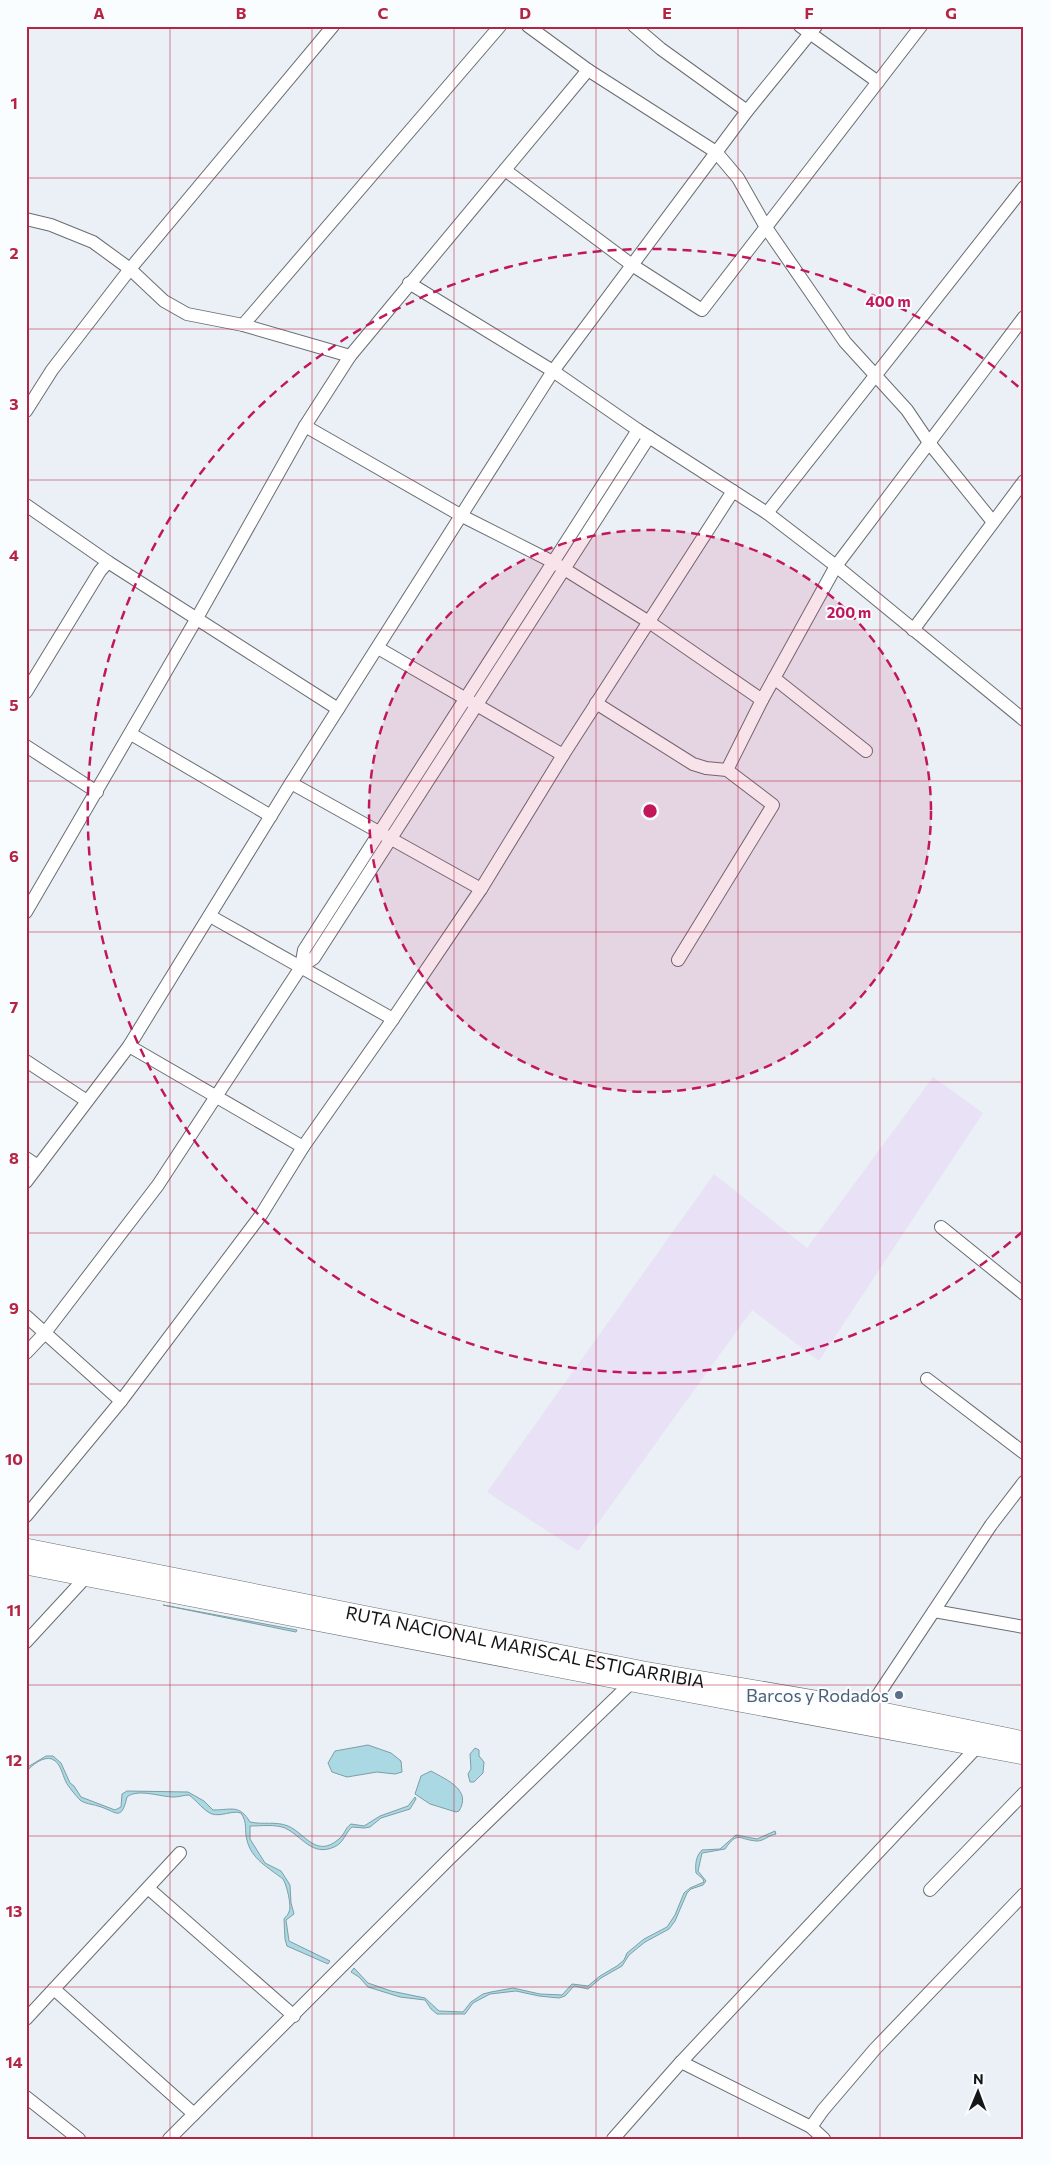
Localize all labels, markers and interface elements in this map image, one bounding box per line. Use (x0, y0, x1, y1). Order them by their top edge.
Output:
text: A (93, 3, 105, 22)
text: B (236, 3, 247, 22)
text: C (378, 3, 389, 22)
text: D (519, 3, 531, 22)
text: E (662, 3, 672, 22)
text: F (804, 3, 814, 22)
text: G (945, 3, 957, 22)
text: 1 (10, 93, 18, 112)
text: 2 (9, 243, 19, 262)
text: 400 m (865, 292, 911, 310)
text: 3 (9, 394, 19, 413)
text: 4 (9, 545, 19, 564)
text: 200 m (827, 603, 871, 621)
text: 5 (9, 695, 19, 714)
centre of rings (641, 802, 659, 820)
text: 6 (9, 846, 19, 865)
text: 7 (10, 997, 19, 1016)
text: 8 (9, 1148, 19, 1167)
text: 9 (9, 1298, 19, 1317)
text: 10 (5, 1449, 23, 1468)
text: 11 (7, 1600, 21, 1619)
street label: RUTA NACIONAL MARISCAL ESTIGARRIBIA (344, 1601, 707, 1692)
place label: Barcos y Rodados (746, 1684, 889, 1706)
marker: Barcos y Rodados (893, 1689, 905, 1701)
text: 12 (6, 1750, 22, 1769)
text: 13 (6, 1901, 22, 1920)
text: 14 (5, 2052, 23, 2071)
north arrow (952, 2068, 1002, 2118)
text: N (973, 2070, 984, 2087)

